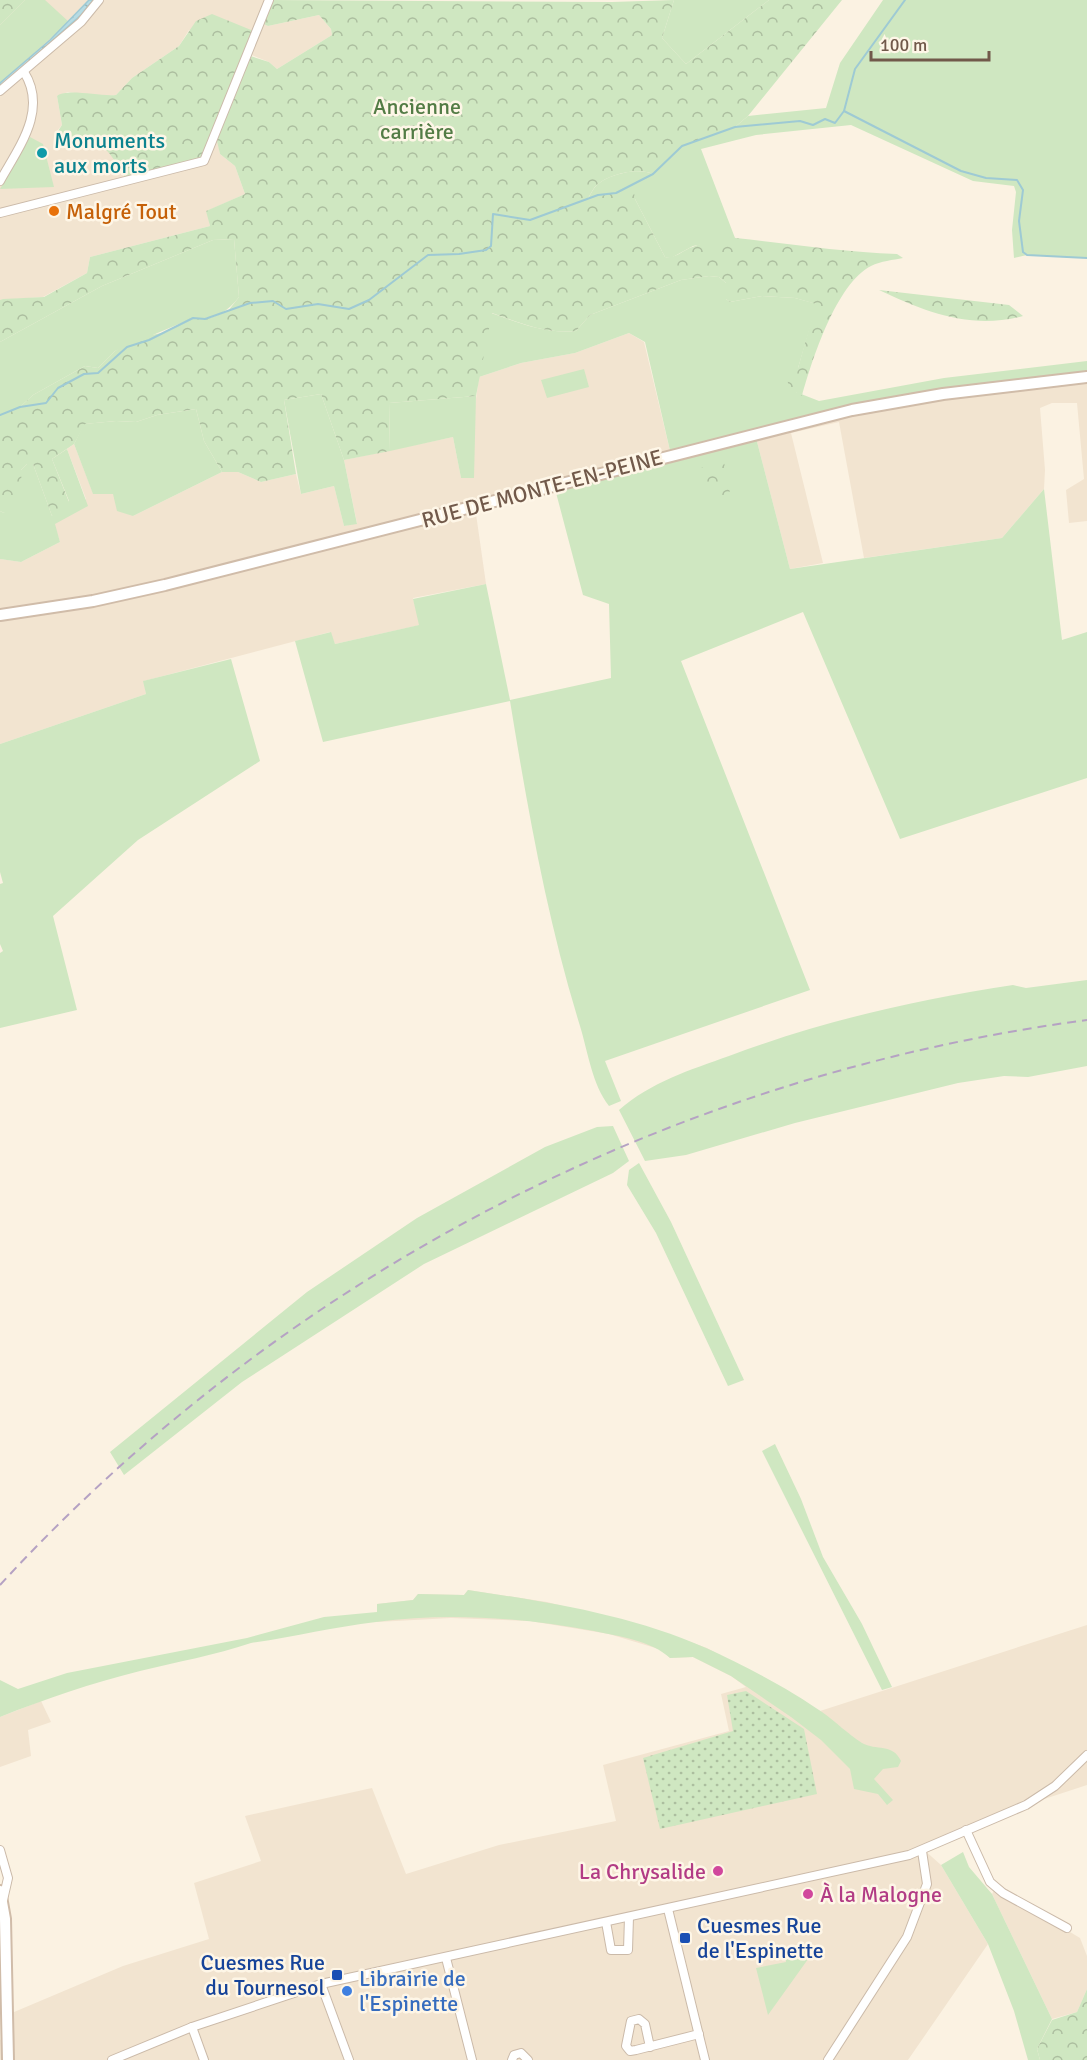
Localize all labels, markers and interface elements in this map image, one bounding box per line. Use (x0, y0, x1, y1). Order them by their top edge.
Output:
scale bar (871, 24, 990, 62)
text: 100 m (880, 34, 927, 56)
park label: Ancienne carrière (373, 93, 461, 145)
place label: Monuments aux morts (54, 127, 165, 179)
marker: Monuments aux morts (35, 146, 49, 160)
place label: Malgré Tout (66, 198, 177, 225)
marker: Malgré Tout (47, 204, 61, 218)
street label: RUE DE MONTE-EN-PEINE (419, 443, 666, 534)
place label: La Chrysalide (579, 1858, 706, 1885)
marker: La Chrysalide (711, 1864, 725, 1878)
place label: À la Malogne (820, 1881, 942, 1908)
marker: À la Malogne (801, 1887, 815, 1901)
place label: Cuesmes Rue de l'Espinette (697, 1912, 824, 1964)
marker: Cuesmes Rue de l'Espinette (678, 1931, 692, 1945)
place label: Cuesmes Rue du Tournesol (200, 1949, 325, 2001)
place label: Librairie de l'Espinette (359, 1965, 466, 2017)
marker: Cuesmes Rue du Tournesol (330, 1968, 344, 1982)
marker: Librairie de l'Espinette (340, 1984, 354, 1998)

